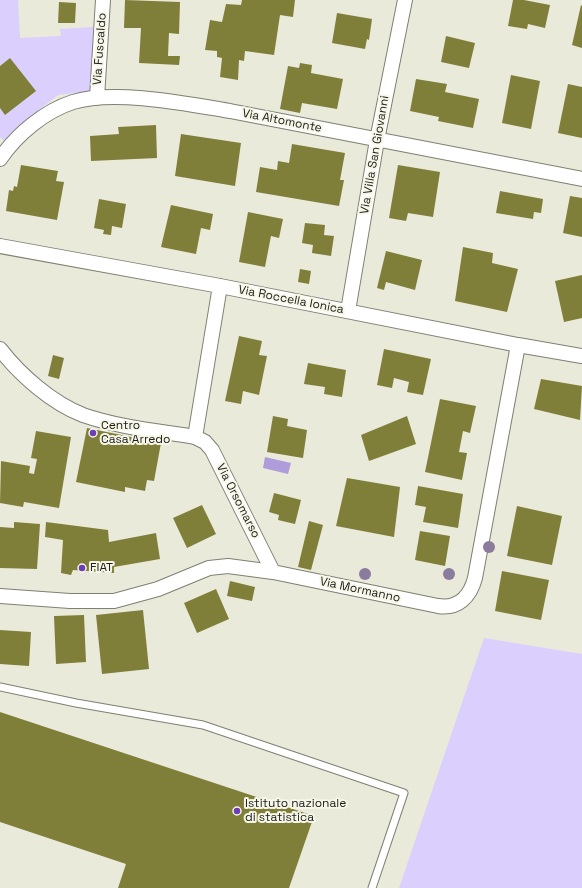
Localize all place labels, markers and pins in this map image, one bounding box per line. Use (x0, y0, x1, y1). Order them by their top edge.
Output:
place label: Centro Casa Arredo (101, 419, 170, 447)
marker: Centro Casa Arredo (88, 428, 98, 438)
place label: FIAT (90, 561, 113, 575)
marker: FIAT (77, 563, 87, 573)
place label: Istituto nazionale di statistica (245, 797, 346, 825)
marker: Istituto nazionale di statistica (232, 806, 242, 816)

